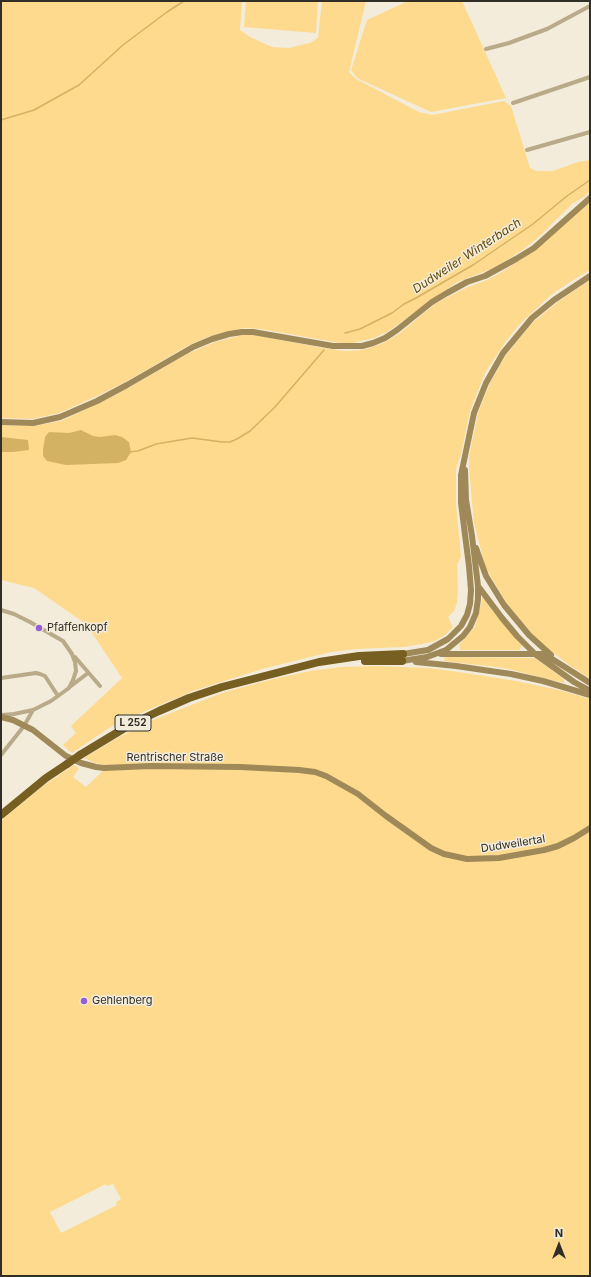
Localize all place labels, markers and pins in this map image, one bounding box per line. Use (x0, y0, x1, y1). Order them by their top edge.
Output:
place label: Pfaffenkopf (47, 621, 108, 635)
marker: Pfaffenkopf (34, 623, 44, 633)
place label: Gehlenberg (92, 994, 153, 1008)
marker: Gehlenberg (79, 996, 89, 1006)

